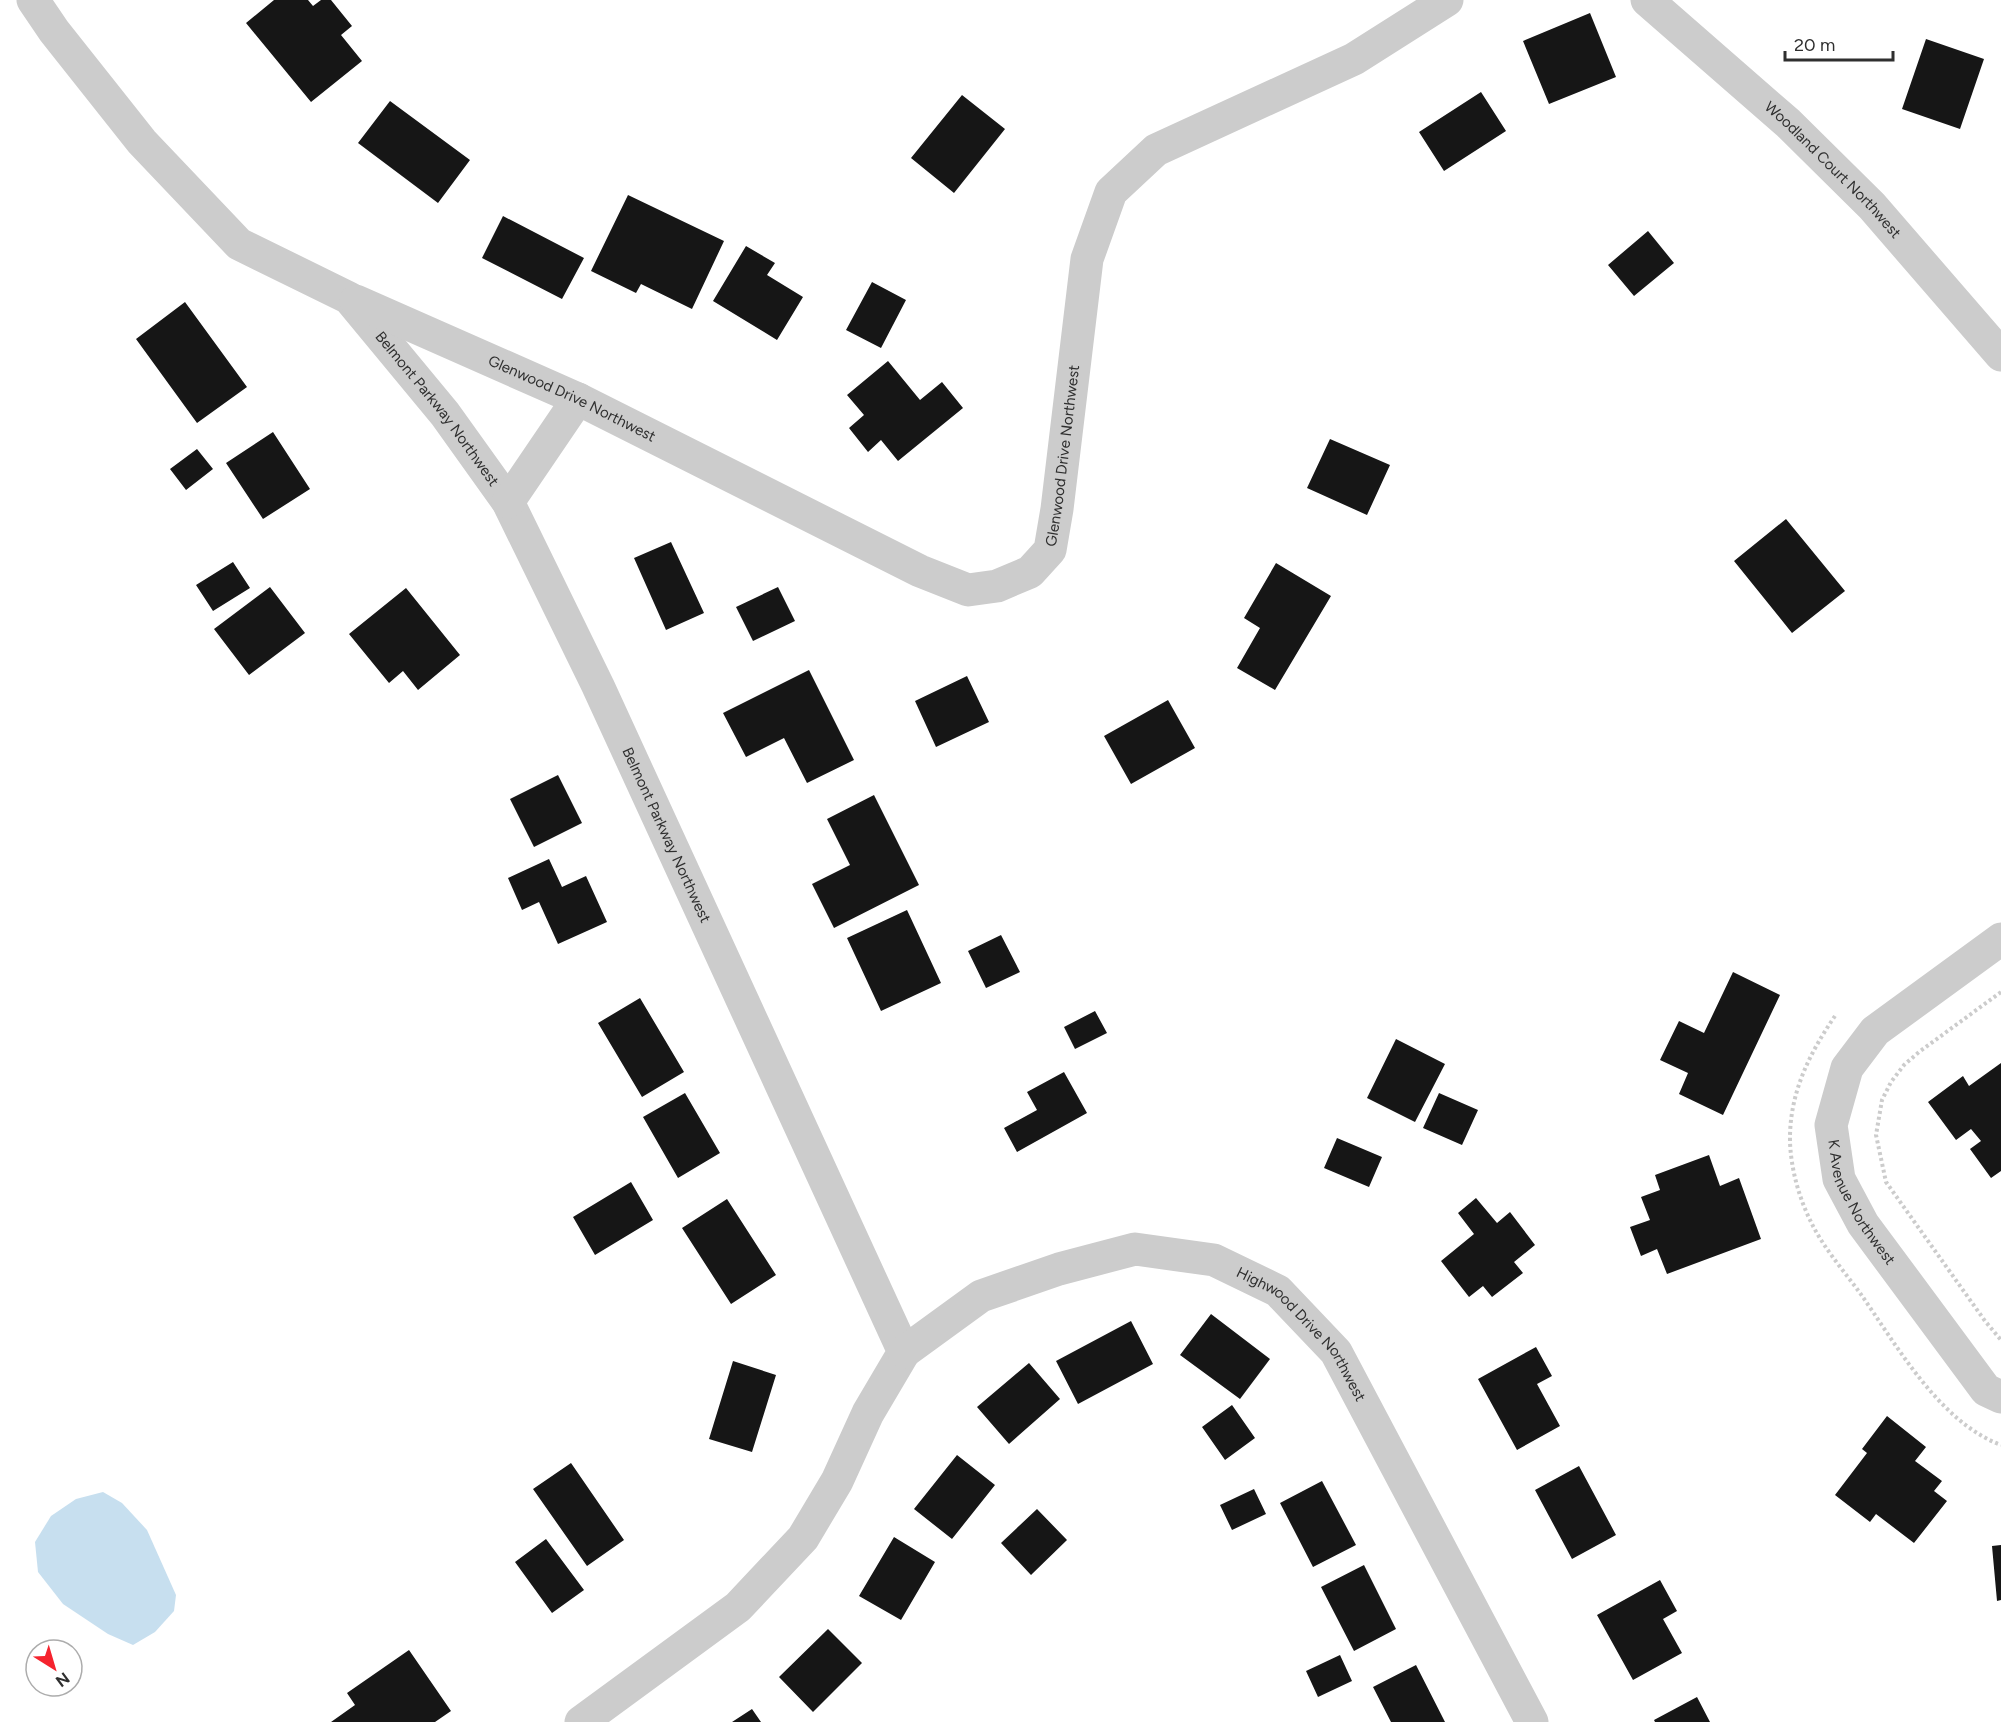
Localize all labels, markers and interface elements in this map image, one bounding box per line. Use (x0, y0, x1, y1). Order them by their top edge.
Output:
scale bar (1785, 24, 1893, 62)
text: 20 m (1794, 34, 1835, 56)
street label: Woodland Court Northwest (1761, 98, 1905, 242)
street label: Belmont Parkway Northwest (371, 328, 503, 490)
street label: Glenwood Drive Northwest (485, 352, 659, 446)
street label: Glenwood Drive Northwest (1042, 364, 1083, 548)
street label: Belmont Parkway Northwest (618, 744, 715, 926)
street label: K Avenue Northwest (1824, 1138, 1899, 1269)
street label: Highwood Drive Northwest (1234, 1263, 1370, 1405)
north arrow (24, 1638, 84, 1698)
text: N (52, 1668, 73, 1691)

